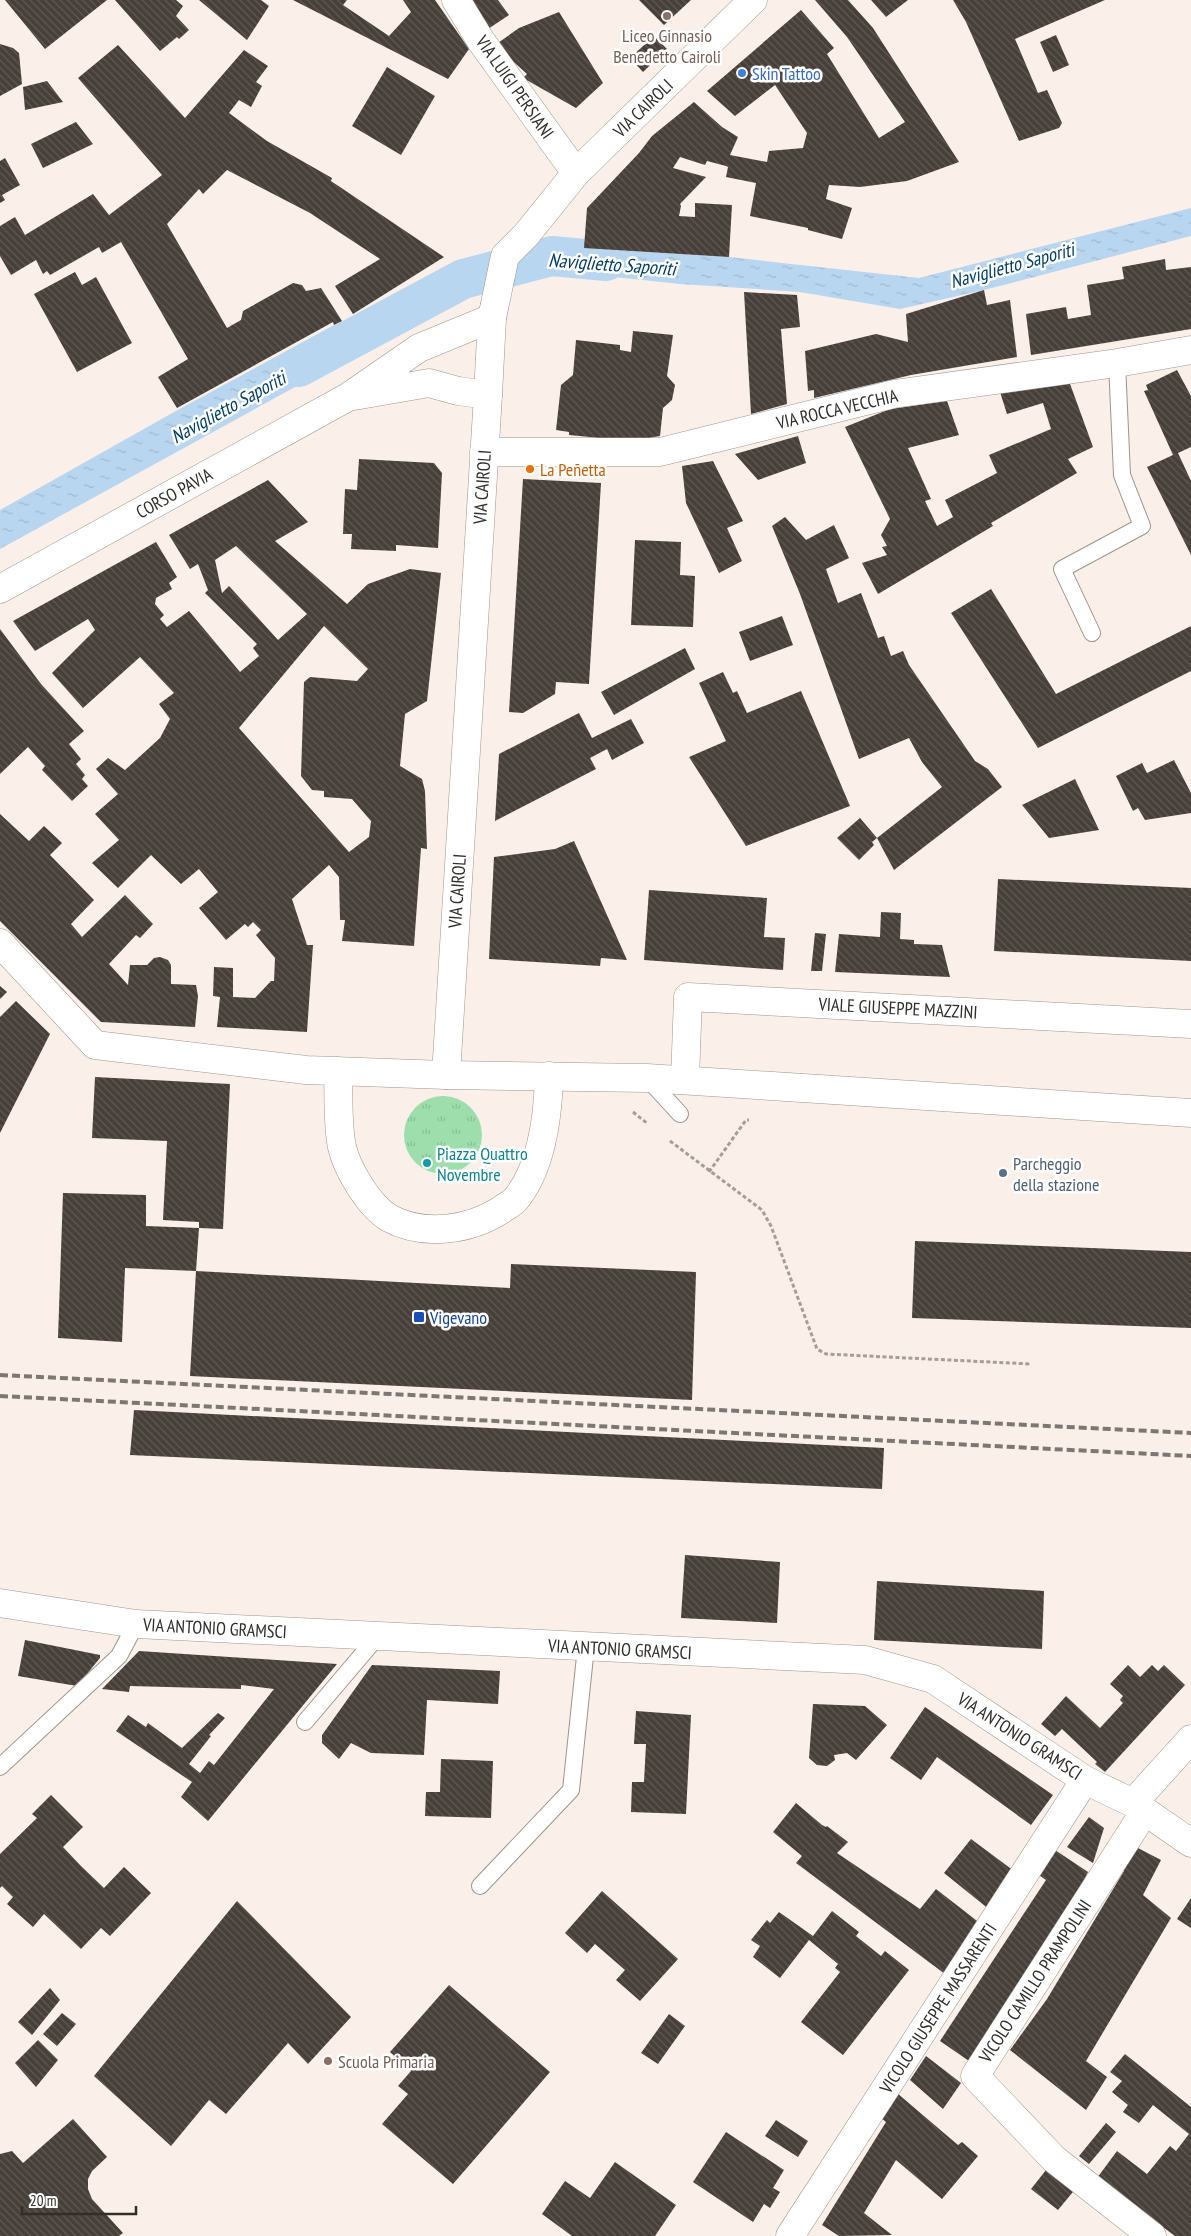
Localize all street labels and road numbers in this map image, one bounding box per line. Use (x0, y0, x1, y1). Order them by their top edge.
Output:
street label: VIA LUIGI PERSIANI (470, 30, 559, 143)
street label: VIA CAIROLI (608, 74, 678, 143)
street label: VIA ROCCA VECCHIA (773, 384, 900, 434)
street label: VIA CAIROLI (468, 449, 496, 526)
street label: CORSO PAVIA (132, 462, 217, 523)
street label: VIA CAIROLI (443, 853, 471, 930)
street label: VIALE GIUSEPPE MAZZINI (817, 992, 978, 1024)
street label: VIA ANTONIO GRAMSCI (141, 1613, 288, 1643)
street label: VIA ANTONIO GRAMSCI (546, 1634, 693, 1664)
street label: VIA ANTONIO GRAMSCI (953, 1687, 1087, 1785)
street label: VICOLO CAMILLO PRAMPOLINI (973, 1895, 1096, 2068)
street label: VICOLO GIUSEPPE MASSARENTI (874, 1919, 1002, 2098)

